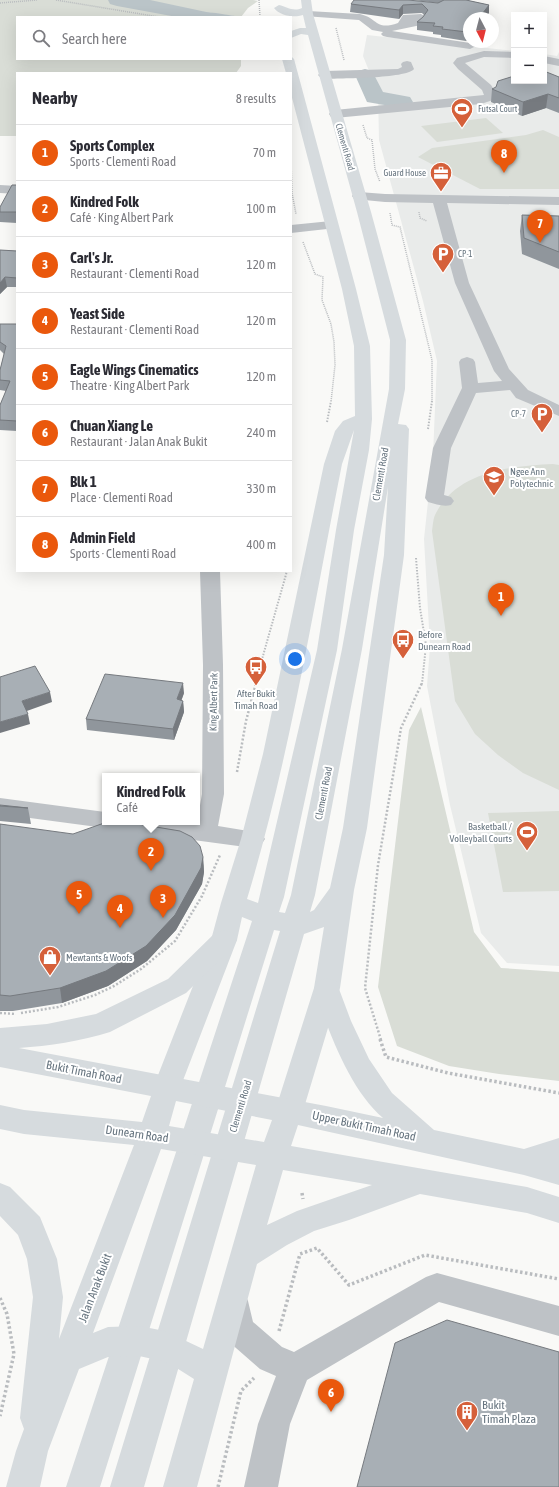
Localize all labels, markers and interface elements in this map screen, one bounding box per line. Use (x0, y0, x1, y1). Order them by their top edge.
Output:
north arrow (463, 12, 499, 48)
map controls (511, 12, 547, 84)
button: + (511, 12, 547, 48)
search box (16, 16, 292, 60)
icon: search (30, 27, 52, 49)
text: Search here (62, 30, 127, 47)
button: − (511, 48, 547, 84)
text: Nearby (32, 88, 78, 108)
text: 8 results (236, 91, 276, 106)
sports icon: Futsal Court (449, 96, 475, 129)
place label: Futsal Court (478, 104, 518, 114)
street label: Clementi Road (334, 122, 356, 172)
text: Sports Complex (70, 137, 155, 154)
pin: 8 (491, 140, 517, 173)
text: 1 (42, 145, 48, 160)
text: 70 m (253, 145, 276, 160)
text: Sports · Clementi Road (70, 154, 176, 169)
office icon: Guard House (428, 160, 454, 193)
place label: Guard House (383, 168, 426, 178)
text: Kindred Folk (70, 193, 139, 210)
text: 2 (42, 201, 48, 216)
text: 100 m (247, 201, 276, 216)
text: Café · King Albert Park (70, 210, 174, 225)
pin: 7 (527, 210, 553, 243)
parking icon: CP-1 (430, 241, 456, 274)
text: Carl's Jr. (70, 249, 113, 266)
place label: CP-1 (458, 249, 473, 259)
text: 3 (42, 257, 48, 272)
text: 120 m (247, 257, 276, 272)
text: Restaurant · Clementi Road (70, 266, 199, 281)
text: Yeast Side (70, 305, 125, 322)
text: 4 (42, 313, 48, 328)
text: 120 m (247, 313, 276, 328)
text: Restaurant · Clementi Road (70, 322, 199, 337)
text: Eagle Wings Cinematics (70, 361, 199, 378)
text: 5 (42, 369, 48, 384)
text: 120 m (247, 369, 276, 384)
text: Theatre · King Albert Park (70, 378, 189, 393)
parking icon: CP-7 (529, 401, 555, 434)
place label: CP-7 (511, 409, 526, 419)
text: Chuan Xiang Le (70, 417, 153, 434)
text: 6 (42, 425, 48, 440)
text: 240 m (247, 425, 276, 440)
text: Restaurant · Jalan Anak Bukit (70, 434, 208, 449)
street label: Clementi Road (370, 446, 391, 502)
school or university icon: Ngee Ann Polytechnic (481, 464, 507, 497)
place label: Ngee Ann Polytechnic (510, 466, 553, 489)
text: Blk 1 (70, 473, 97, 490)
text: 7 (42, 481, 48, 496)
text: 330 m (247, 481, 276, 496)
text: Place · Clementi Road (70, 490, 173, 505)
text: Admin Field (70, 529, 135, 546)
text: 8 (42, 537, 48, 552)
text: 400 m (247, 537, 276, 552)
text: Sports · Clementi Road (70, 546, 176, 561)
pin: 1 (488, 583, 514, 616)
bus stop icon: Before Dunearn Road (390, 627, 416, 660)
place label: Before Dunearn Road (418, 629, 471, 652)
your location (285, 649, 305, 669)
bus stop icon: After Bukit Timah Road (243, 654, 269, 687)
street label: King Albert Park (207, 672, 220, 731)
place label: After Bukit Timah Road (234, 688, 278, 711)
street label: Clementi Road (313, 765, 334, 821)
popup (102, 773, 200, 825)
text: Kindred Folk (117, 783, 185, 800)
text: Café (117, 800, 138, 815)
sports icon: Basketball / Volleyball Courts (514, 819, 540, 852)
place label: Basketball / Volleyball Courts (450, 821, 513, 844)
pin: 2 (138, 838, 164, 871)
pin: 5 (66, 881, 92, 914)
pin: 3 (150, 885, 176, 918)
pin: 4 (107, 895, 133, 928)
shop icon: Mewtants & Woofs (37, 944, 63, 977)
place label: Mewtants & Woofs (66, 952, 133, 963)
street label: Bukit Timah Road (45, 1058, 123, 1086)
street label: Clementi Road (227, 1079, 254, 1133)
street label: Upper Bukit Timah Road (311, 1108, 417, 1144)
street label: Dunearn Road (105, 1123, 169, 1145)
street label: Jalan Anak Bukit (75, 1251, 115, 1324)
pin: 6 (318, 1379, 344, 1412)
place label: Bukit Timah Plaza (482, 1398, 536, 1426)
building icon: Bukit Timah Plaza (454, 1399, 480, 1432)

